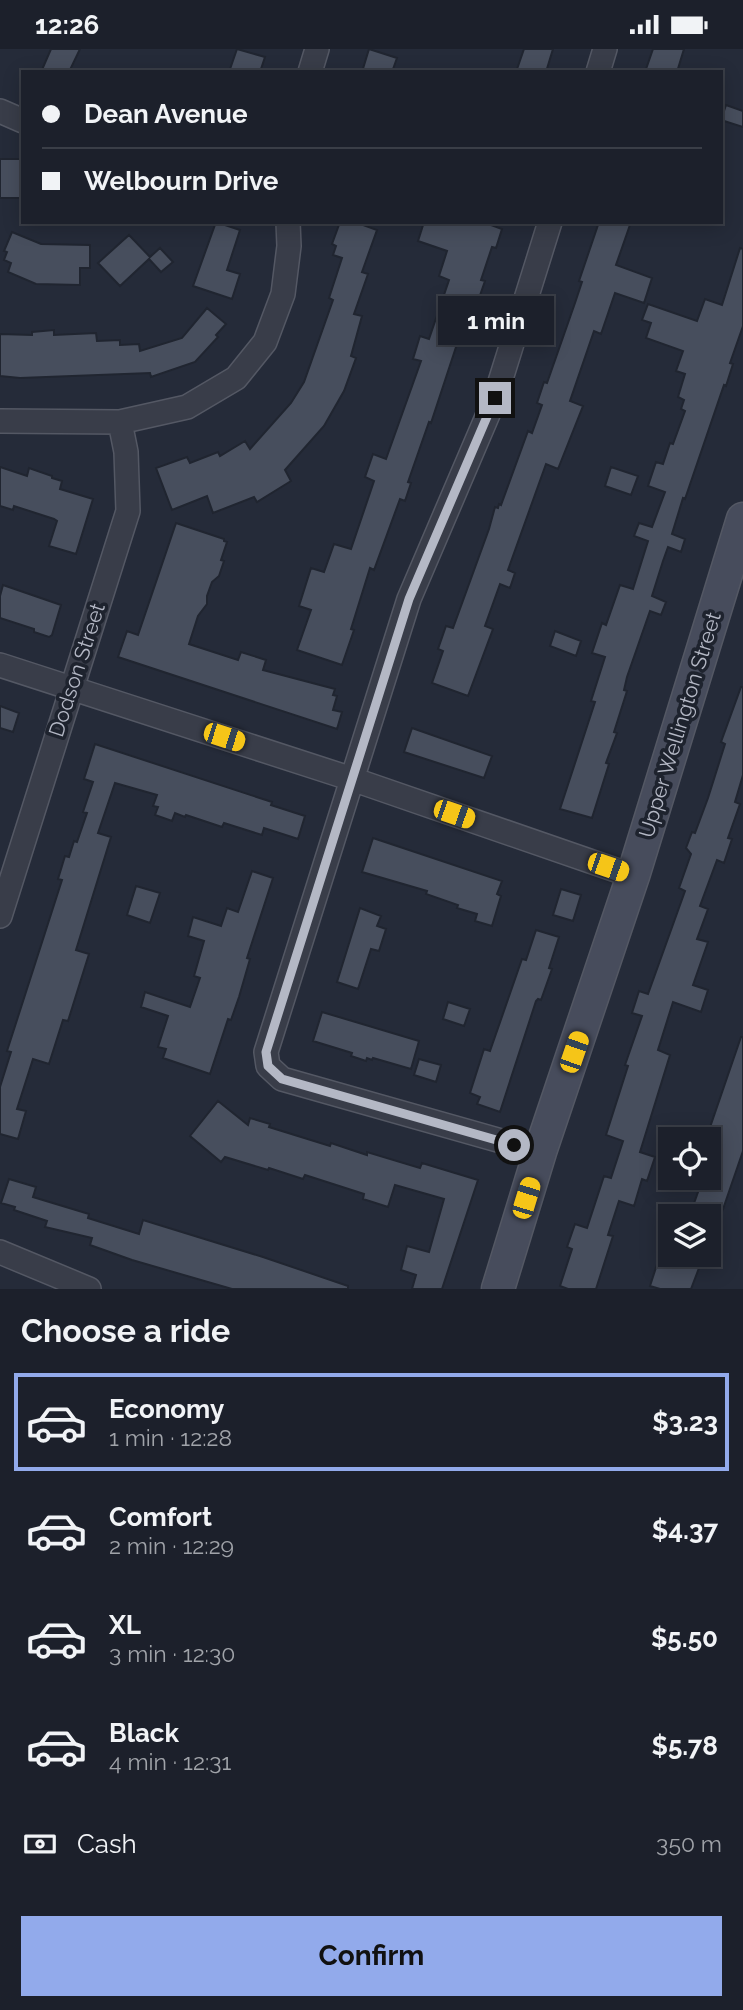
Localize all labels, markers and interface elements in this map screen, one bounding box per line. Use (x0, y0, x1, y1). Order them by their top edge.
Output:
text: 12:26 (35, 10, 99, 40)
text: Dean Avenue (84, 99, 248, 129)
text: Welbourn Drive (84, 166, 278, 196)
callout: 1 min (437, 296, 553, 345)
text: 1 min (467, 307, 525, 334)
route end (479, 382, 511, 414)
street label: Dodson Street (43, 600, 110, 740)
street label: Upper Wellington Street (633, 609, 726, 841)
car (201, 721, 248, 753)
car (431, 797, 478, 831)
car (585, 850, 632, 884)
car (558, 1029, 591, 1075)
map controls (658, 1127, 721, 1267)
button: locate (658, 1127, 721, 1190)
route start (498, 1129, 530, 1161)
car (510, 1175, 543, 1221)
button: layers (658, 1204, 721, 1267)
text: Choose a ride (21, 1312, 230, 1349)
icon: car (25, 1391, 88, 1454)
text: Economy (109, 1394, 224, 1424)
text: $3.23 (652, 1407, 718, 1437)
text: 1 min · 12:28 (109, 1424, 232, 1451)
icon: car (25, 1499, 88, 1562)
text: Comfort (109, 1502, 212, 1532)
text: $4.37 (652, 1515, 718, 1545)
text: 2 min · 12:29 (109, 1532, 234, 1559)
icon: car (25, 1607, 88, 1670)
text: XL (109, 1610, 141, 1640)
text: $5.50 (651, 1623, 718, 1653)
text: 3 min · 12:30 (109, 1640, 235, 1667)
icon: car (25, 1715, 88, 1778)
text: Black (109, 1718, 179, 1748)
text: $5.78 (651, 1731, 718, 1761)
text: 4 min · 12:31 (109, 1748, 231, 1775)
icon: cash (21, 1825, 59, 1863)
text: Cash (77, 1829, 137, 1859)
text: 350 m (656, 1830, 722, 1857)
button: Confirm (21, 1916, 722, 1996)

